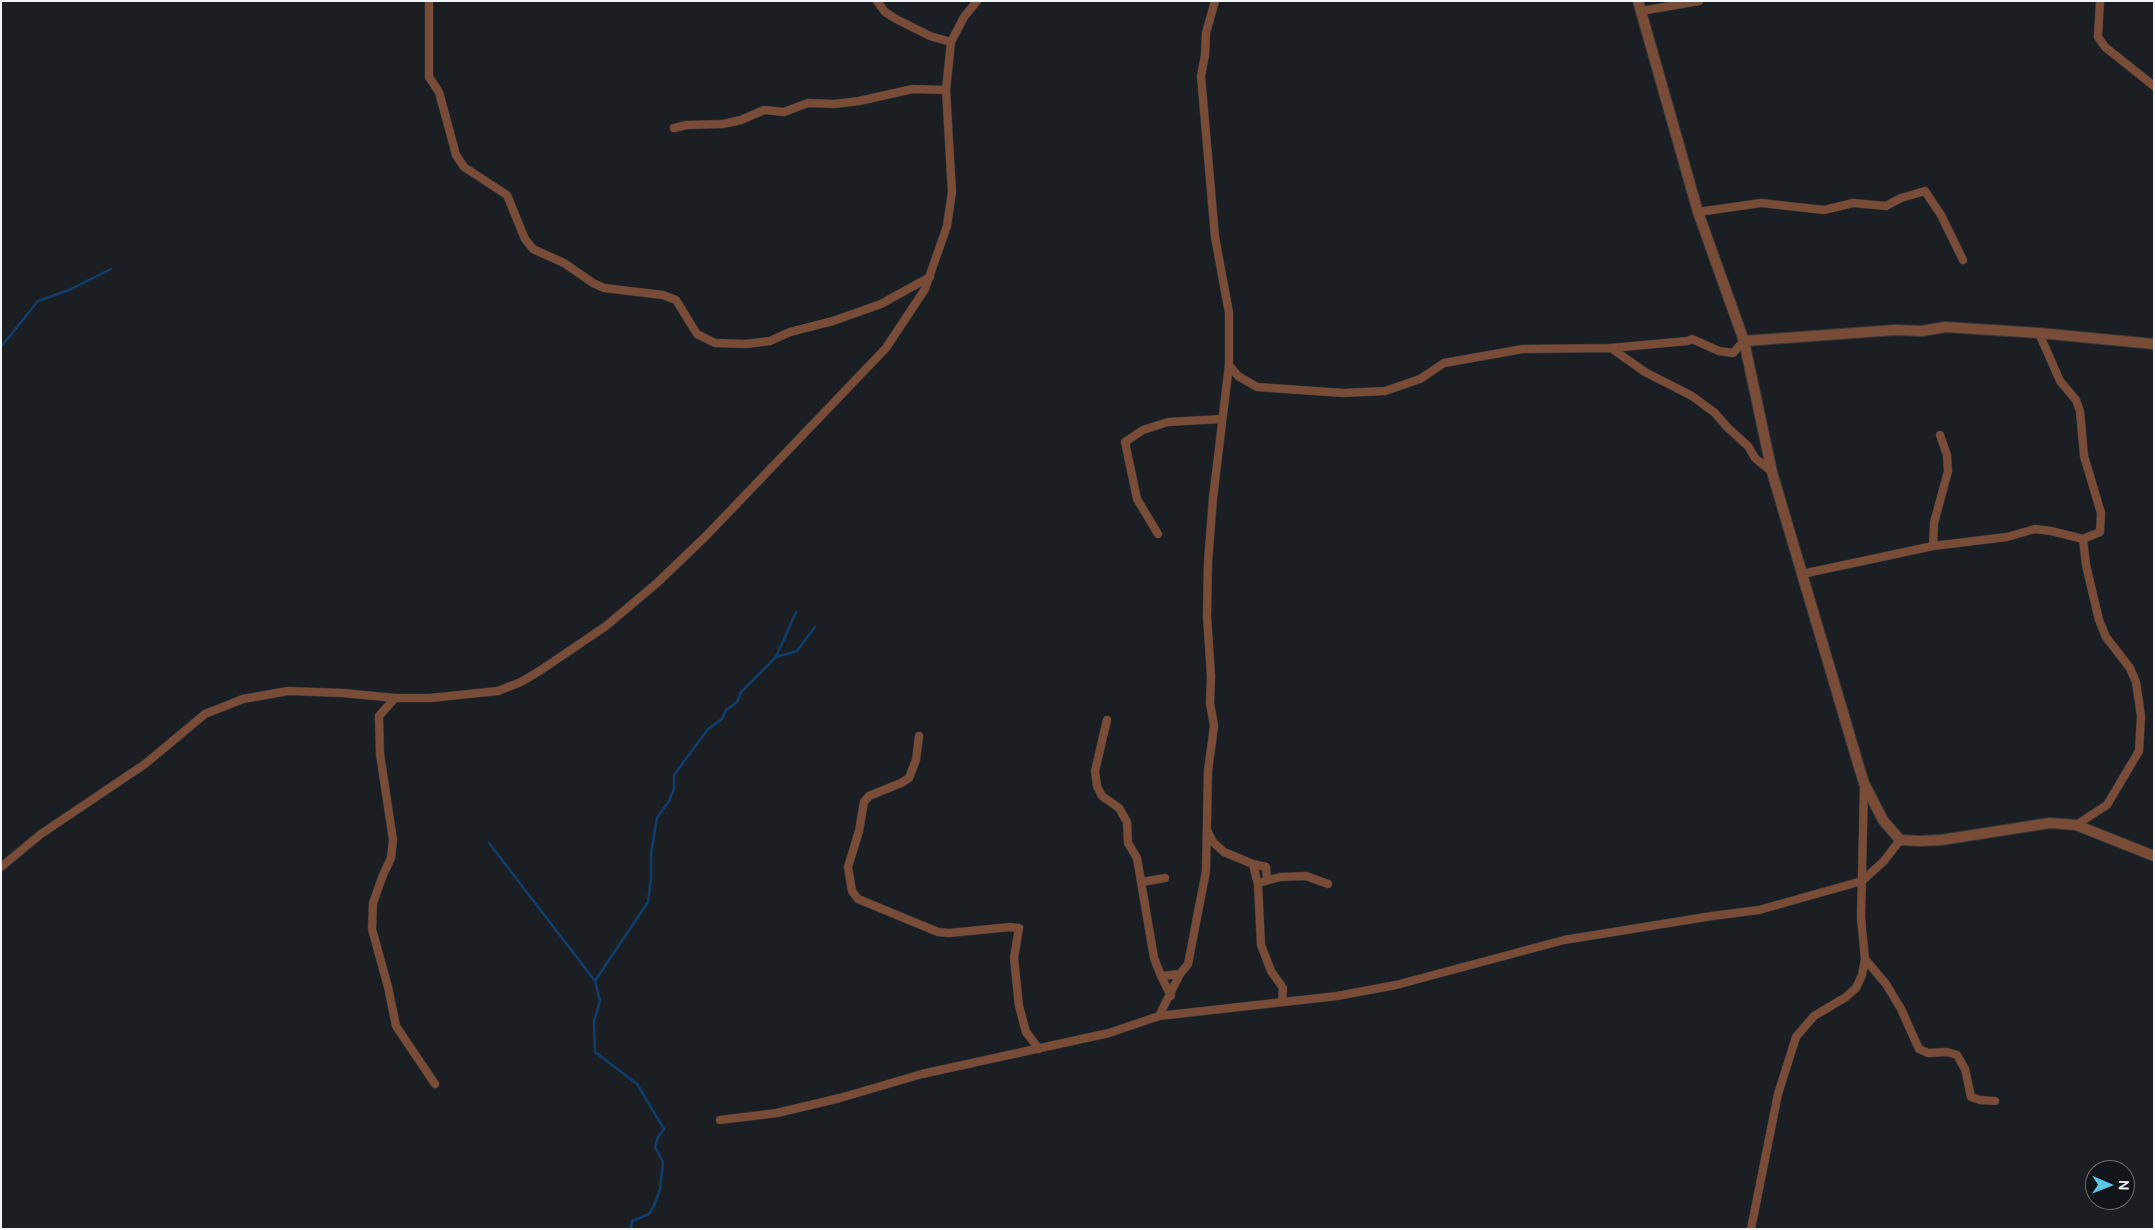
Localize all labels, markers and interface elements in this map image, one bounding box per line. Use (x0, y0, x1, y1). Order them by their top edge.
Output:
north arrow (2085, 1160, 2135, 1210)
text: N (2115, 1180, 2133, 1191)

